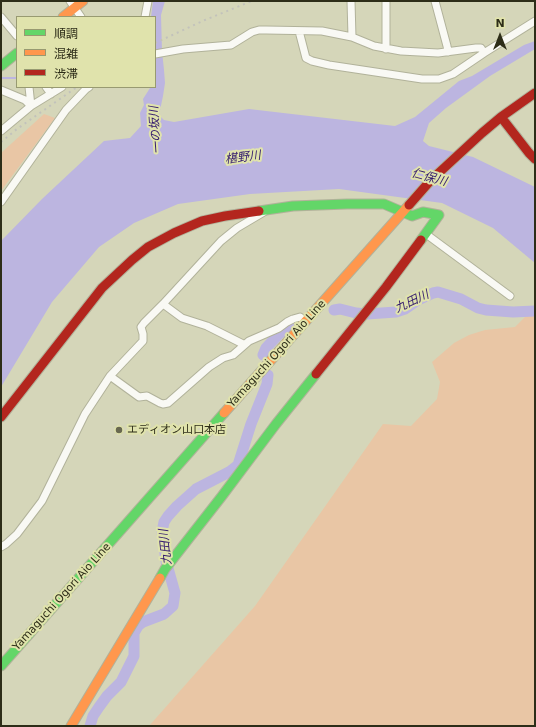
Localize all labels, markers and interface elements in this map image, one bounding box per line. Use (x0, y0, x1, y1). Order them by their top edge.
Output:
legend (16, 16, 156, 88)
north arrow (480, 16, 520, 56)
text: N (495, 17, 505, 30)
text: 順調 (54, 27, 78, 41)
text: 混雑 (54, 47, 78, 61)
text: 渋滞 (54, 67, 78, 81)
water label: 一の坂川 (147, 106, 165, 154)
water label: 椹野川 (224, 149, 262, 167)
water label: 仁保川 (410, 166, 448, 190)
water label: 九田川 (393, 288, 431, 316)
street label: Yamaguchi Ogori Aio Line (225, 298, 329, 410)
place label: エディオン山口本店 (127, 423, 226, 437)
marker: エディオン山口本店 (114, 425, 124, 435)
water label: 九田川 (157, 528, 175, 566)
street label: Yamaguchi Ogori Aio Line (10, 541, 114, 653)

